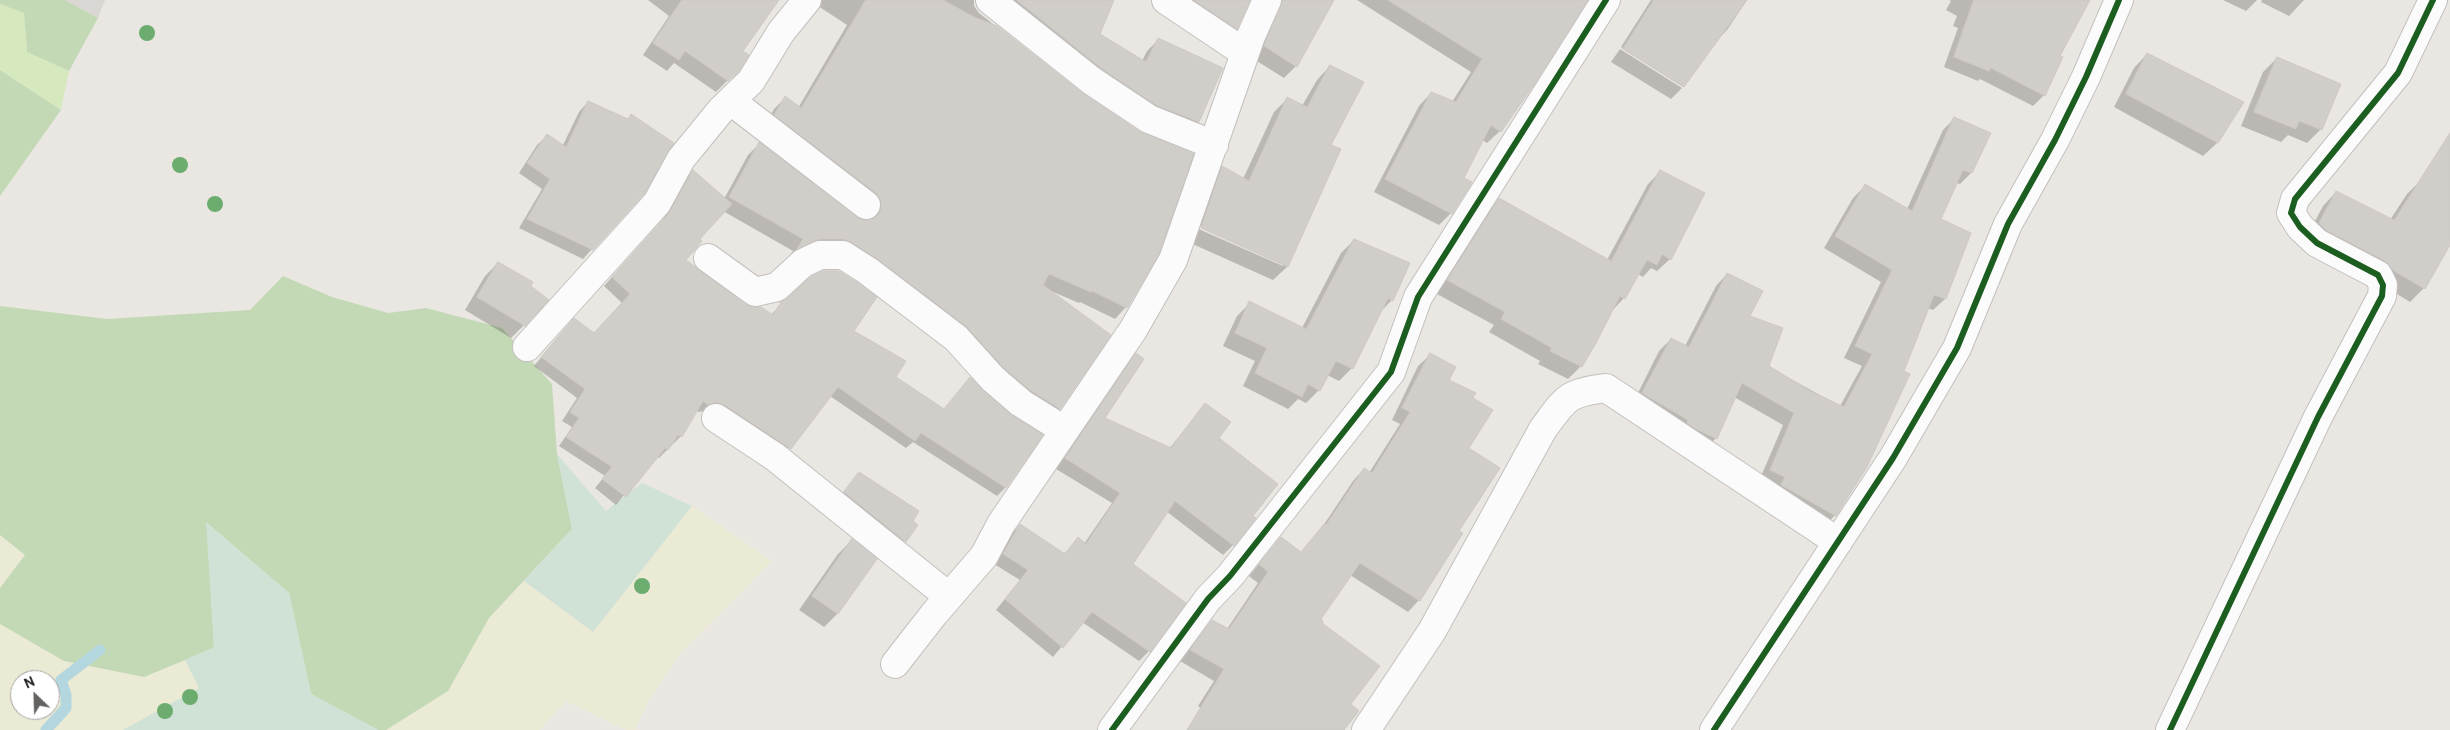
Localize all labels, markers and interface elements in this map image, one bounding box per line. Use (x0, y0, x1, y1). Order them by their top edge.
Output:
north arrow (10, 670, 60, 720)
text: N (21, 672, 37, 692)

